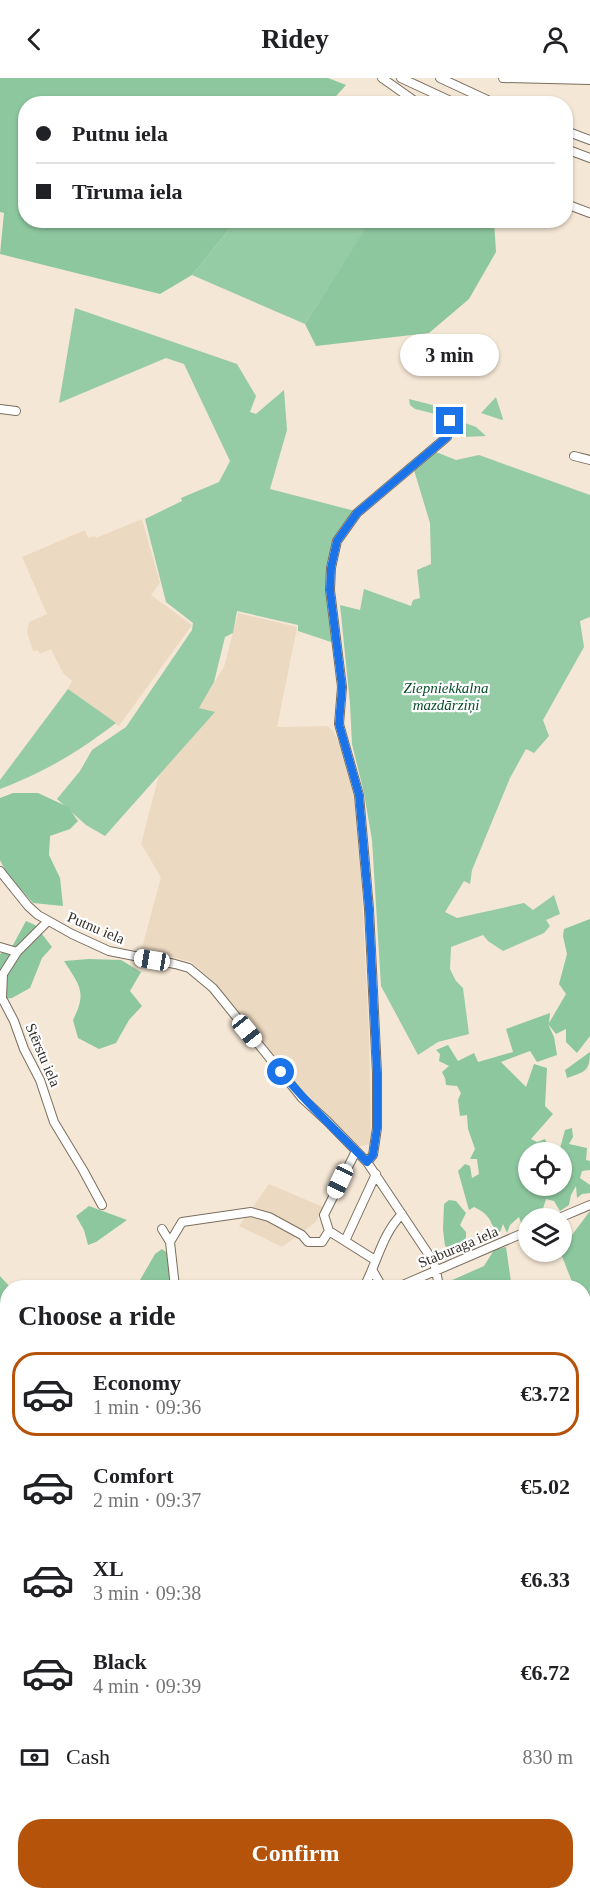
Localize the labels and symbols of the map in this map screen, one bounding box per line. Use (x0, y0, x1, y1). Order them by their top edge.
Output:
callout: 3 min (400, 334, 500, 376)
route end (436, 407, 463, 434)
park label: Ziepniekkalna mazdārziņi (404, 680, 488, 714)
street label: Putnu iela (65, 909, 127, 947)
car (133, 948, 171, 972)
car (229, 1011, 265, 1051)
street label: Stērstu iela (23, 1021, 64, 1089)
route start (267, 1058, 294, 1085)
car (324, 1161, 356, 1201)
street label: Staburaga iela (416, 1223, 501, 1271)

